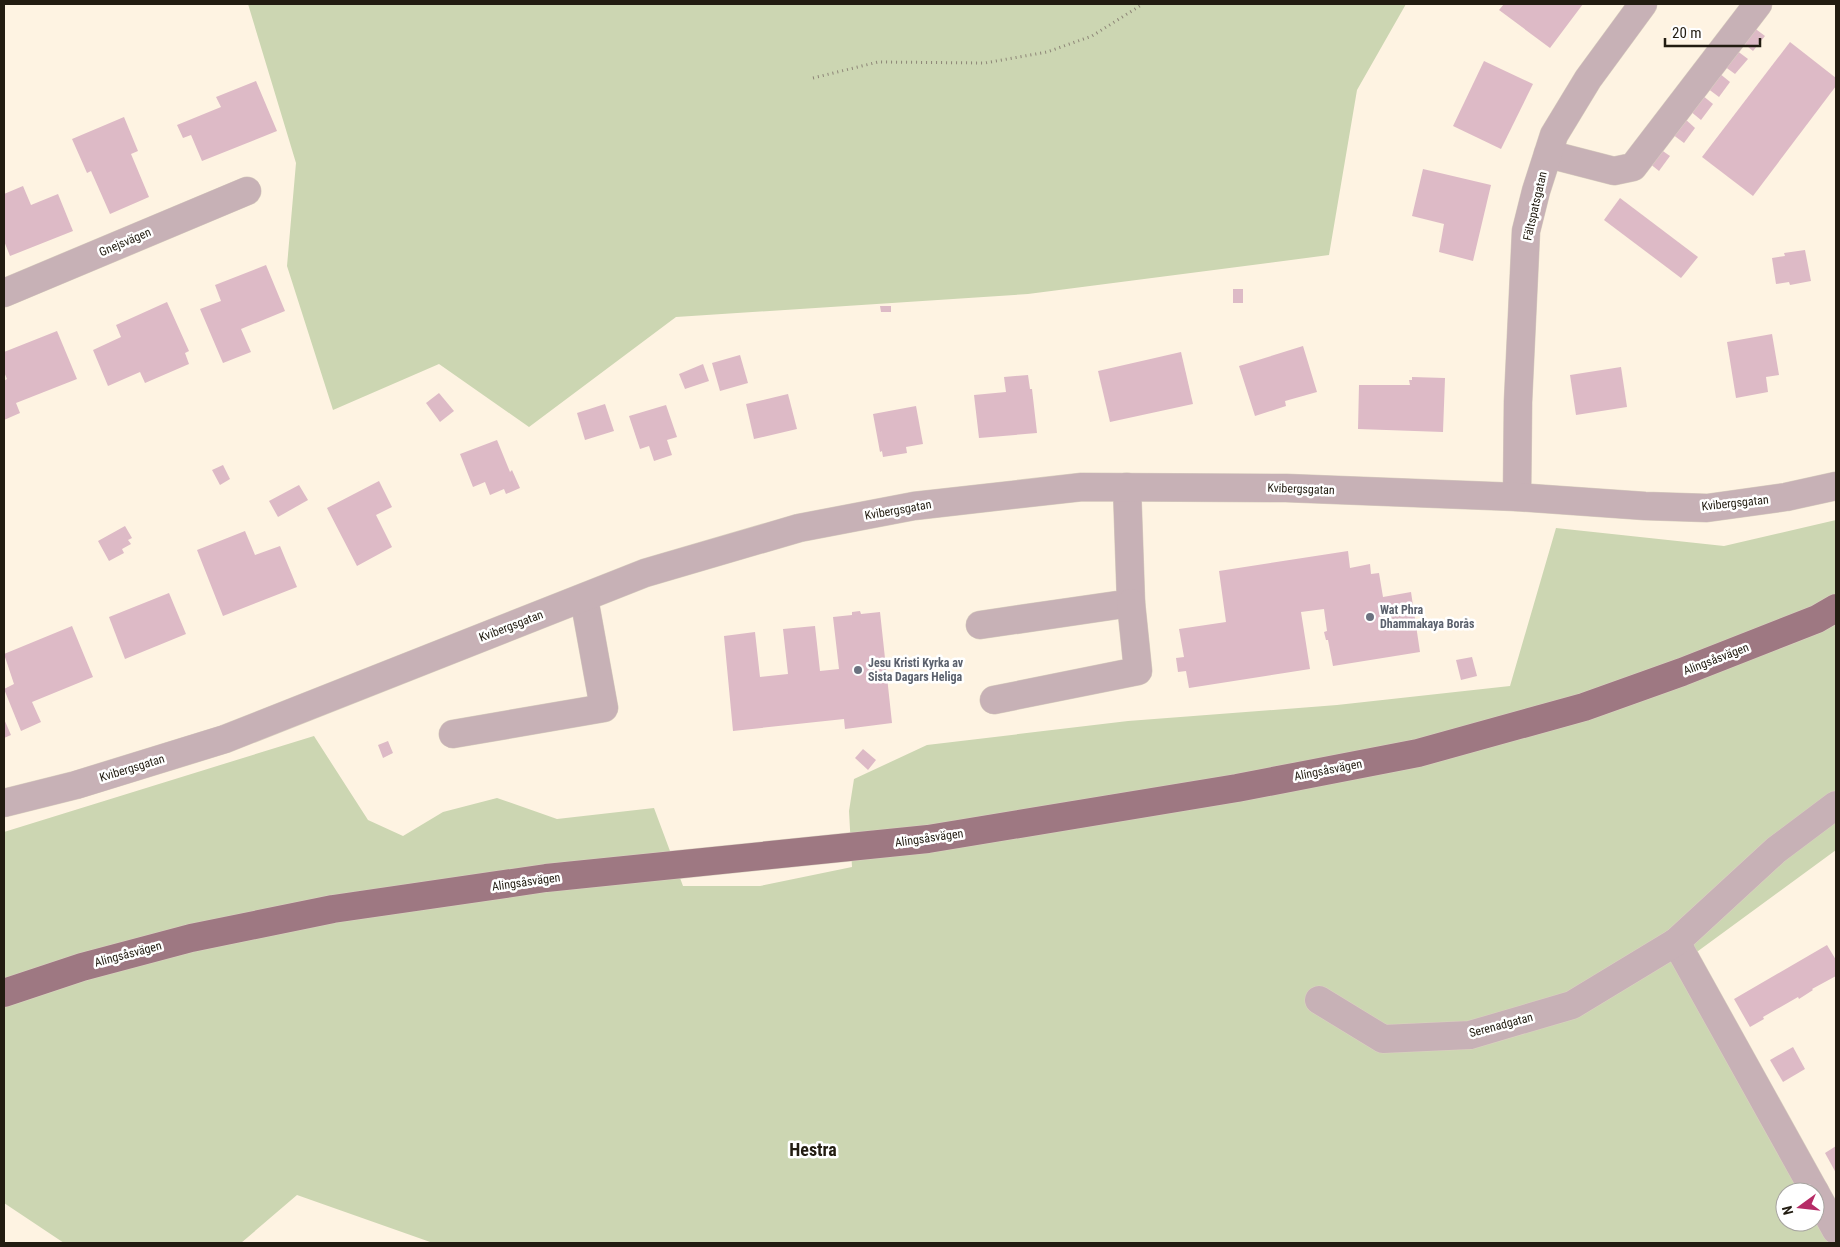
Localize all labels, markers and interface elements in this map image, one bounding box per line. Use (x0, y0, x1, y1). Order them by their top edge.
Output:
scale bar (1665, 15, 1760, 47)
text: 20 m (1672, 24, 1702, 42)
street label: Fältspatsgatan (1520, 170, 1550, 242)
street label: Gnejsvägen (97, 225, 153, 259)
street label: Kvibergsgatan (1267, 481, 1335, 497)
street label: Kvibergsgatan (1701, 492, 1769, 513)
street label: Kvibergsgatan (864, 497, 933, 523)
place label: Wat Phra Dhammakaya Borås (1380, 603, 1475, 631)
street label: Kvibergsgatan (477, 607, 545, 645)
marker: Wat Phra Dhammakaya Borås (1364, 611, 1376, 623)
street label: Alingsåsvägen (1681, 640, 1751, 678)
place label: Jesu Kristi Kyrka av Sista Dagars Heliga (868, 656, 964, 684)
marker: Jesu Kristi Kyrka av Sista Dagars Heliga (852, 664, 864, 676)
street label: Kvibergsgatan (98, 751, 166, 785)
street label: Alingsåsvägen (1293, 757, 1363, 783)
street label: Alingsåsvägen (894, 826, 964, 850)
street label: Alingsåsvägen (491, 870, 561, 894)
street label: Alingsåsvägen (93, 938, 163, 970)
street label: Serenadgatan (1468, 1010, 1535, 1040)
district label: Hestra (789, 1139, 837, 1160)
north arrow (1775, 1182, 1825, 1232)
text: N (1779, 1204, 1796, 1217)

